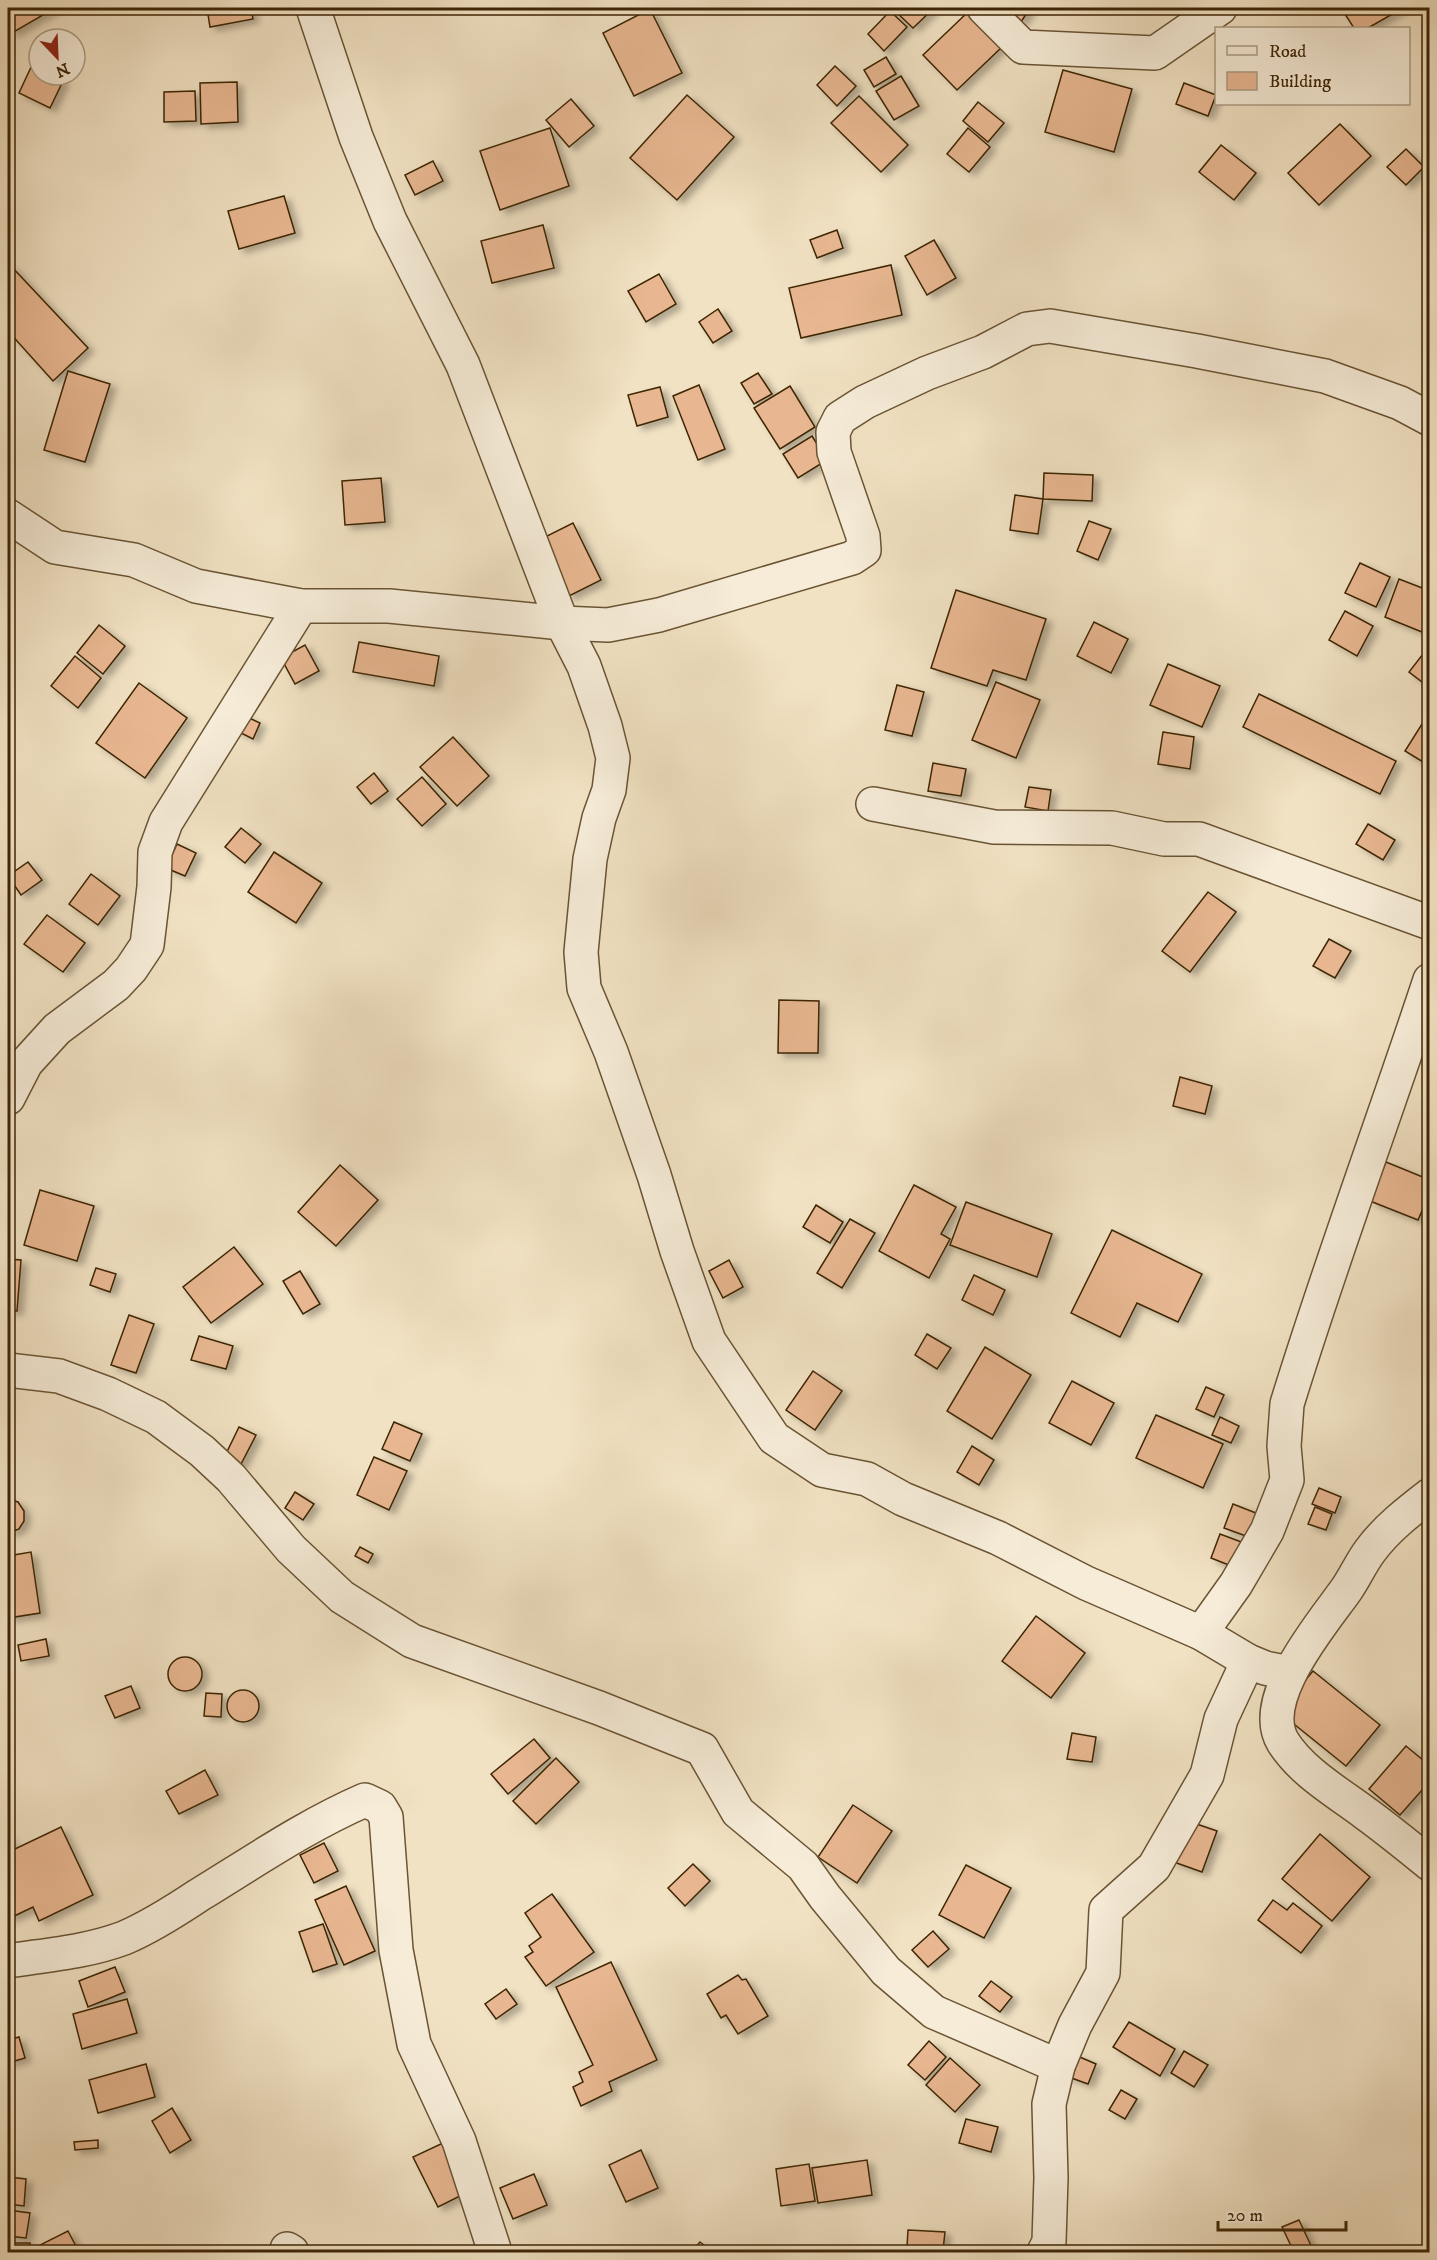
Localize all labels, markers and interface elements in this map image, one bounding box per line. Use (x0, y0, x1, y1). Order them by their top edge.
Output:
north arrow (27, 27, 87, 87)
legend (1215, 27, 1410, 105)
text: Road (1269, 41, 1306, 63)
text: N (53, 58, 72, 82)
text: Building (1269, 71, 1331, 93)
scale bar (1218, 2194, 1346, 2232)
text: 20 m (1227, 2205, 1263, 2227)

